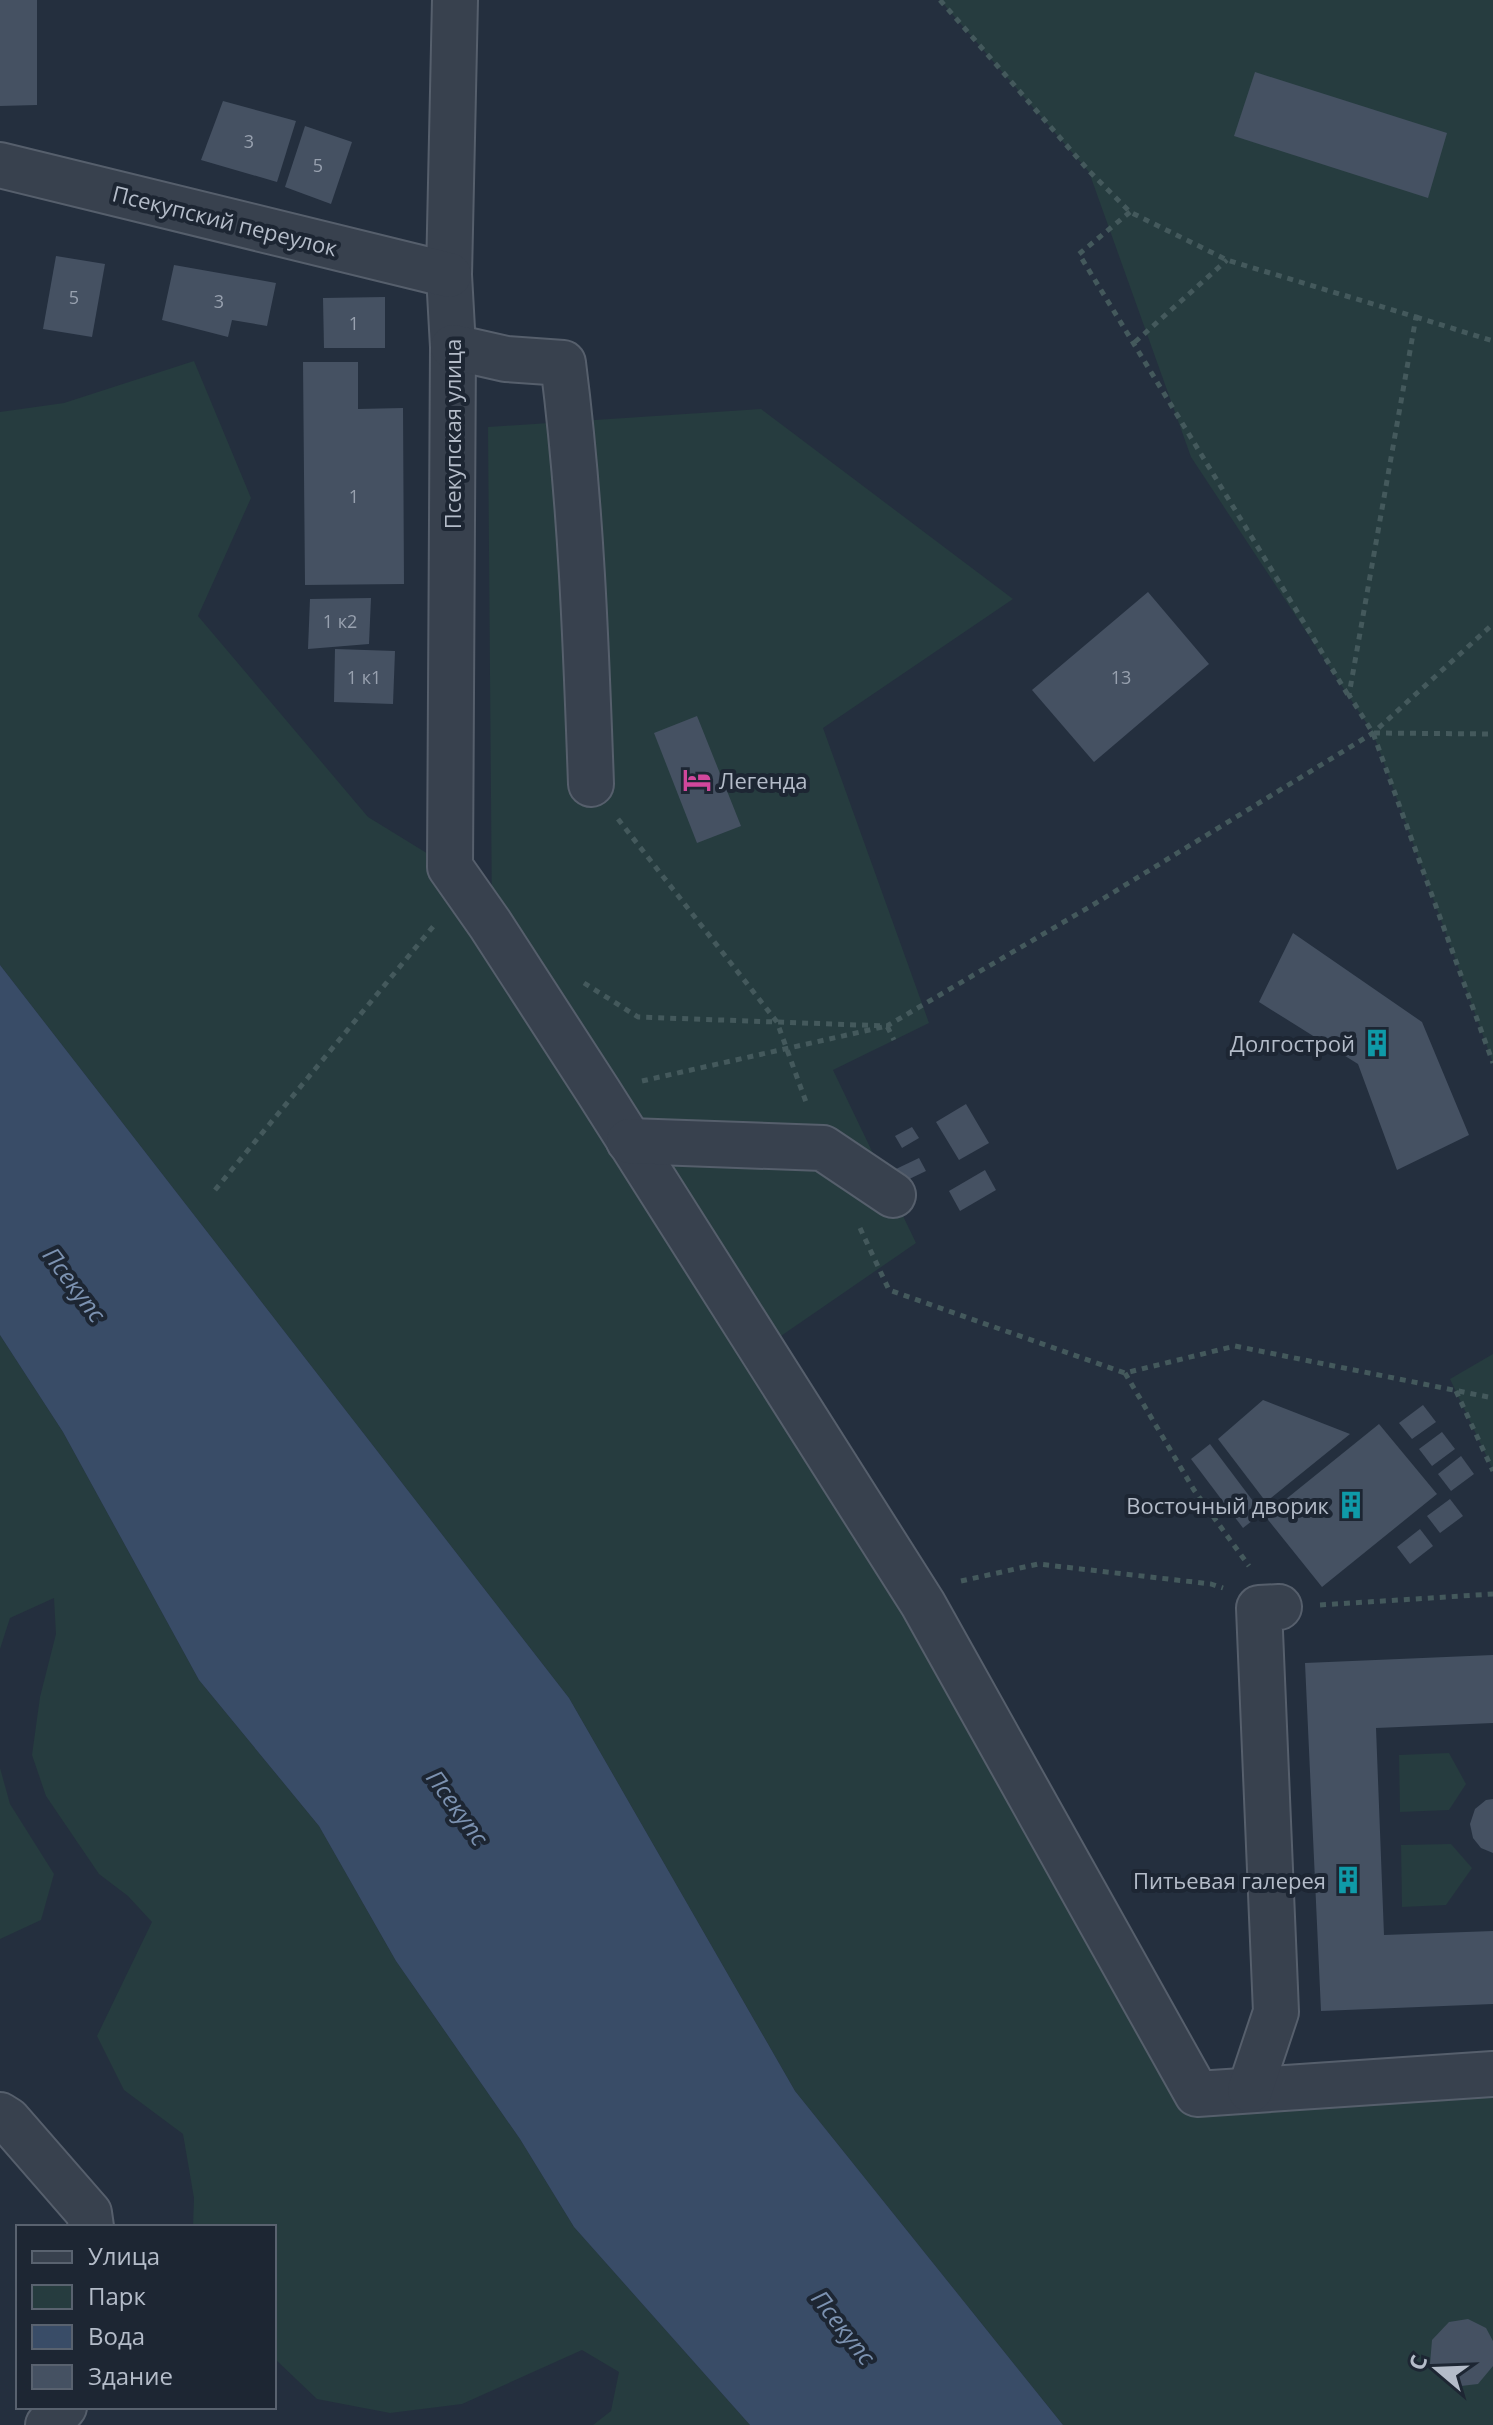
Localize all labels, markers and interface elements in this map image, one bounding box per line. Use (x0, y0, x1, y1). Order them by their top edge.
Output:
house number: 3 (244, 129, 254, 153)
house number: 5 (313, 153, 323, 177)
street label: Псекупский переулок (110, 178, 341, 263)
house number: 5 (69, 285, 79, 309)
house number: 3 (214, 289, 224, 313)
house number: 1 (349, 311, 359, 335)
street label: Псекупская улица (437, 339, 467, 529)
house number: 1 (349, 484, 359, 508)
house number: 1 к2 (323, 609, 357, 633)
house number: 1 к1 (347, 665, 381, 689)
house number: 13 (1111, 665, 1131, 689)
hotel icon: Легенда (682, 765, 712, 795)
place label: Легенда (719, 765, 807, 795)
place label: Долгострой (1230, 1028, 1355, 1058)
building icon: Долгострой (1362, 1028, 1392, 1058)
water label: Псекупс (36, 1240, 115, 1329)
place label: Восточный дворик (1126, 1490, 1330, 1520)
building icon: Восточный дворик (1336, 1490, 1366, 1520)
water label: Псекупс (419, 1762, 497, 1853)
place label: Питьевая галерея (1133, 1865, 1326, 1895)
building icon: Питьевая галерея (1333, 1865, 1363, 1895)
legend (16, 2225, 276, 2409)
text: Улица (88, 2239, 160, 2272)
text: Парк (88, 2279, 146, 2312)
water label: Псекупс (804, 2283, 884, 2372)
text: Вода (88, 2319, 145, 2352)
north arrow (1397, 2329, 1477, 2409)
text: С (1401, 2351, 1434, 2374)
text: Здание (88, 2359, 173, 2392)

